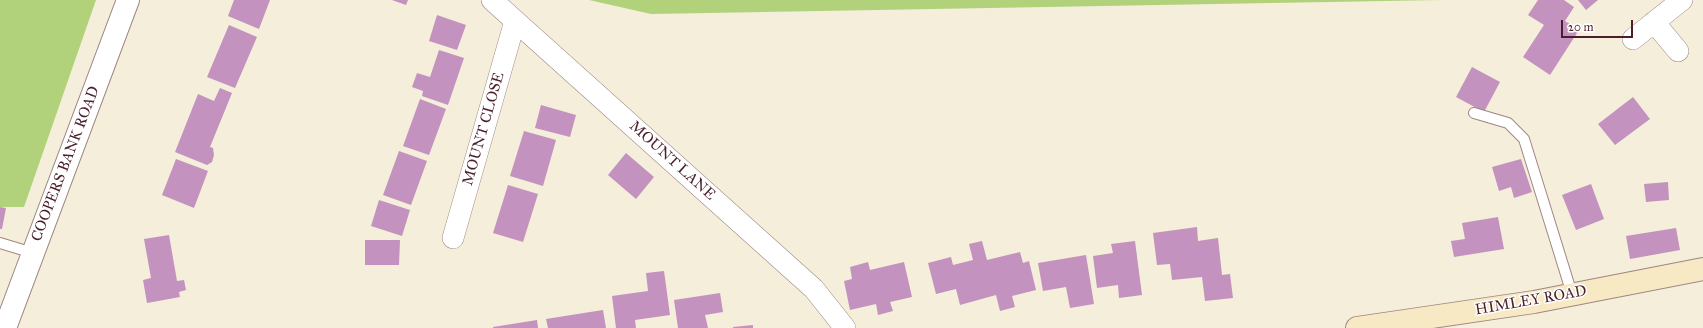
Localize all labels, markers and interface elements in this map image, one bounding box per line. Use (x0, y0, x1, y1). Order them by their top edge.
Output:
scale bar (1563, 12, 1635, 38)
text: 20 m (1568, 20, 1594, 34)
street label: MOUNT CLOSE (459, 70, 509, 188)
street label: COOPERS BANK ROAD (28, 84, 104, 244)
street label: MOUNT LANE (625, 118, 719, 204)
street label: HIMLEY ROAD (1474, 282, 1588, 320)

